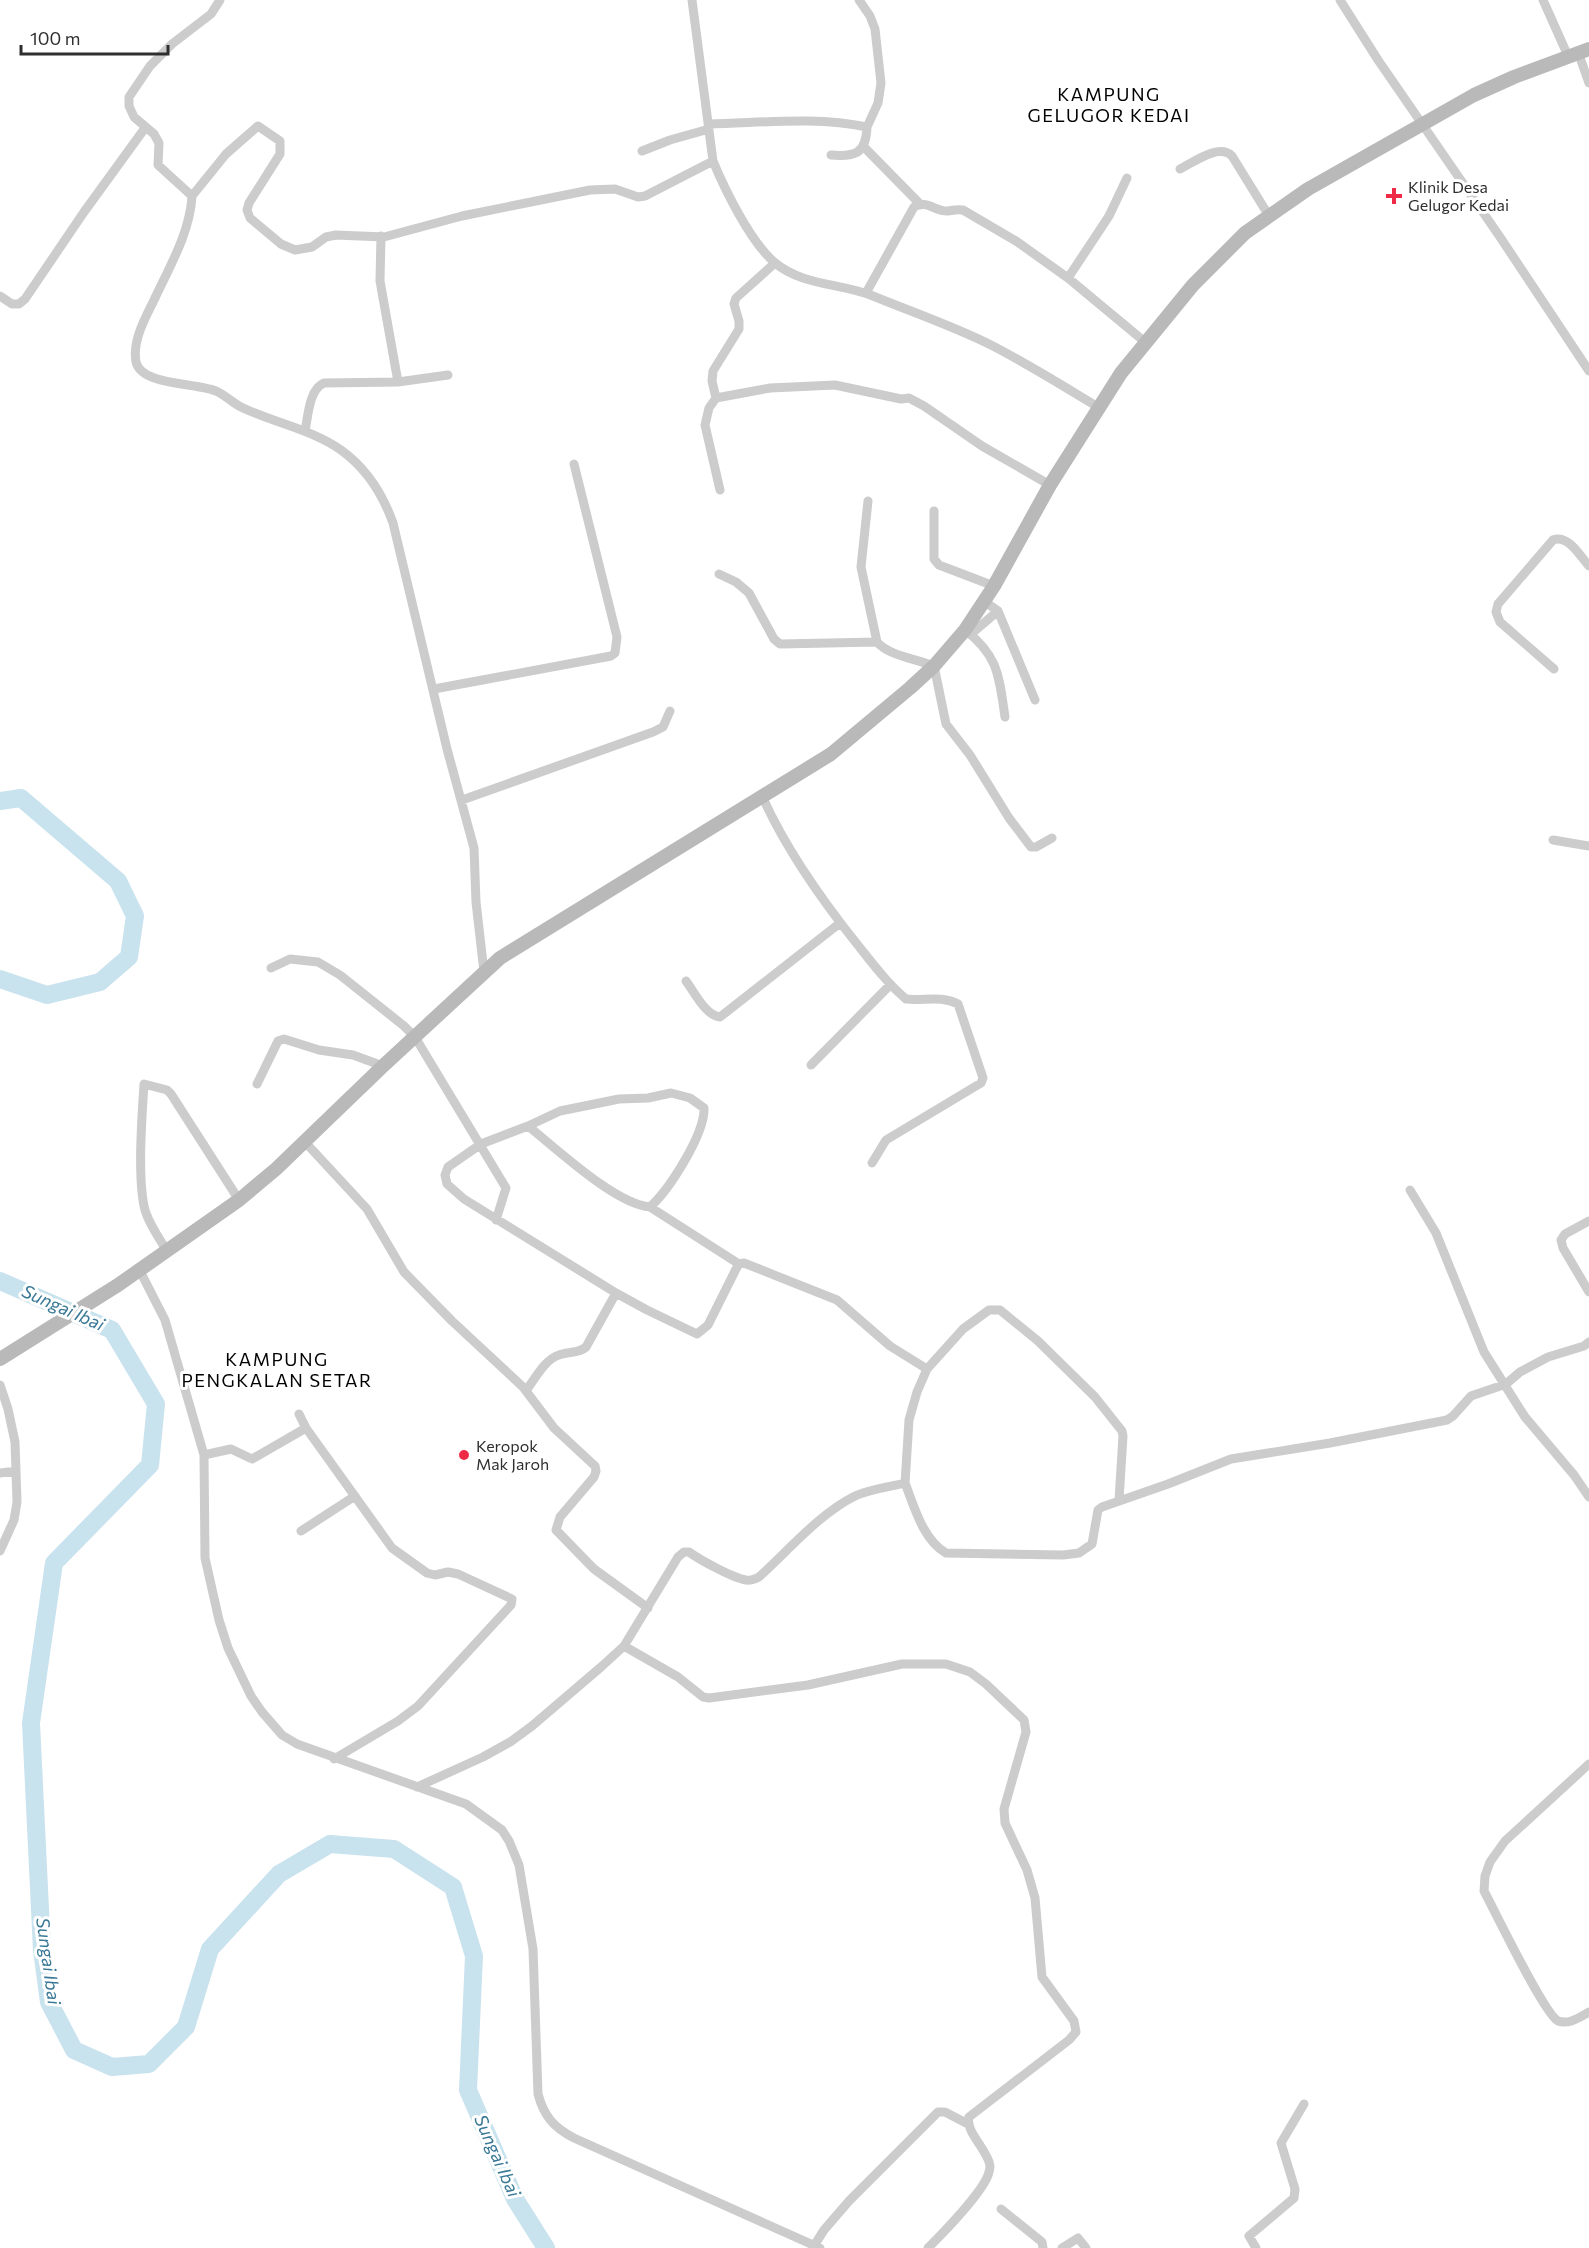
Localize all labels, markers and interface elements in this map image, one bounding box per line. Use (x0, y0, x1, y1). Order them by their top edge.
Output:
scale bar (21, 18, 168, 56)
text: 100 m (30, 27, 80, 49)
district label: KAMPUNG GELUGOR KEDAI (1028, 83, 1191, 126)
place label: Klinik Desa Gelugor Kedai (1408, 177, 1509, 214)
marker: Klinik Desa Gelugor Kedai (1385, 187, 1403, 205)
water label: Sungai Ibai (19, 1279, 109, 1336)
district label: KAMPUNG PENGKALAN SETAR (181, 1348, 373, 1391)
place label: Keropok Mak Jaroh (476, 1436, 549, 1473)
marker: Keropok Mak Jaroh (457, 1448, 471, 1462)
water label: Sungai Ibai (32, 1916, 66, 2007)
water label: Sungai Ibai (470, 2111, 526, 2201)

